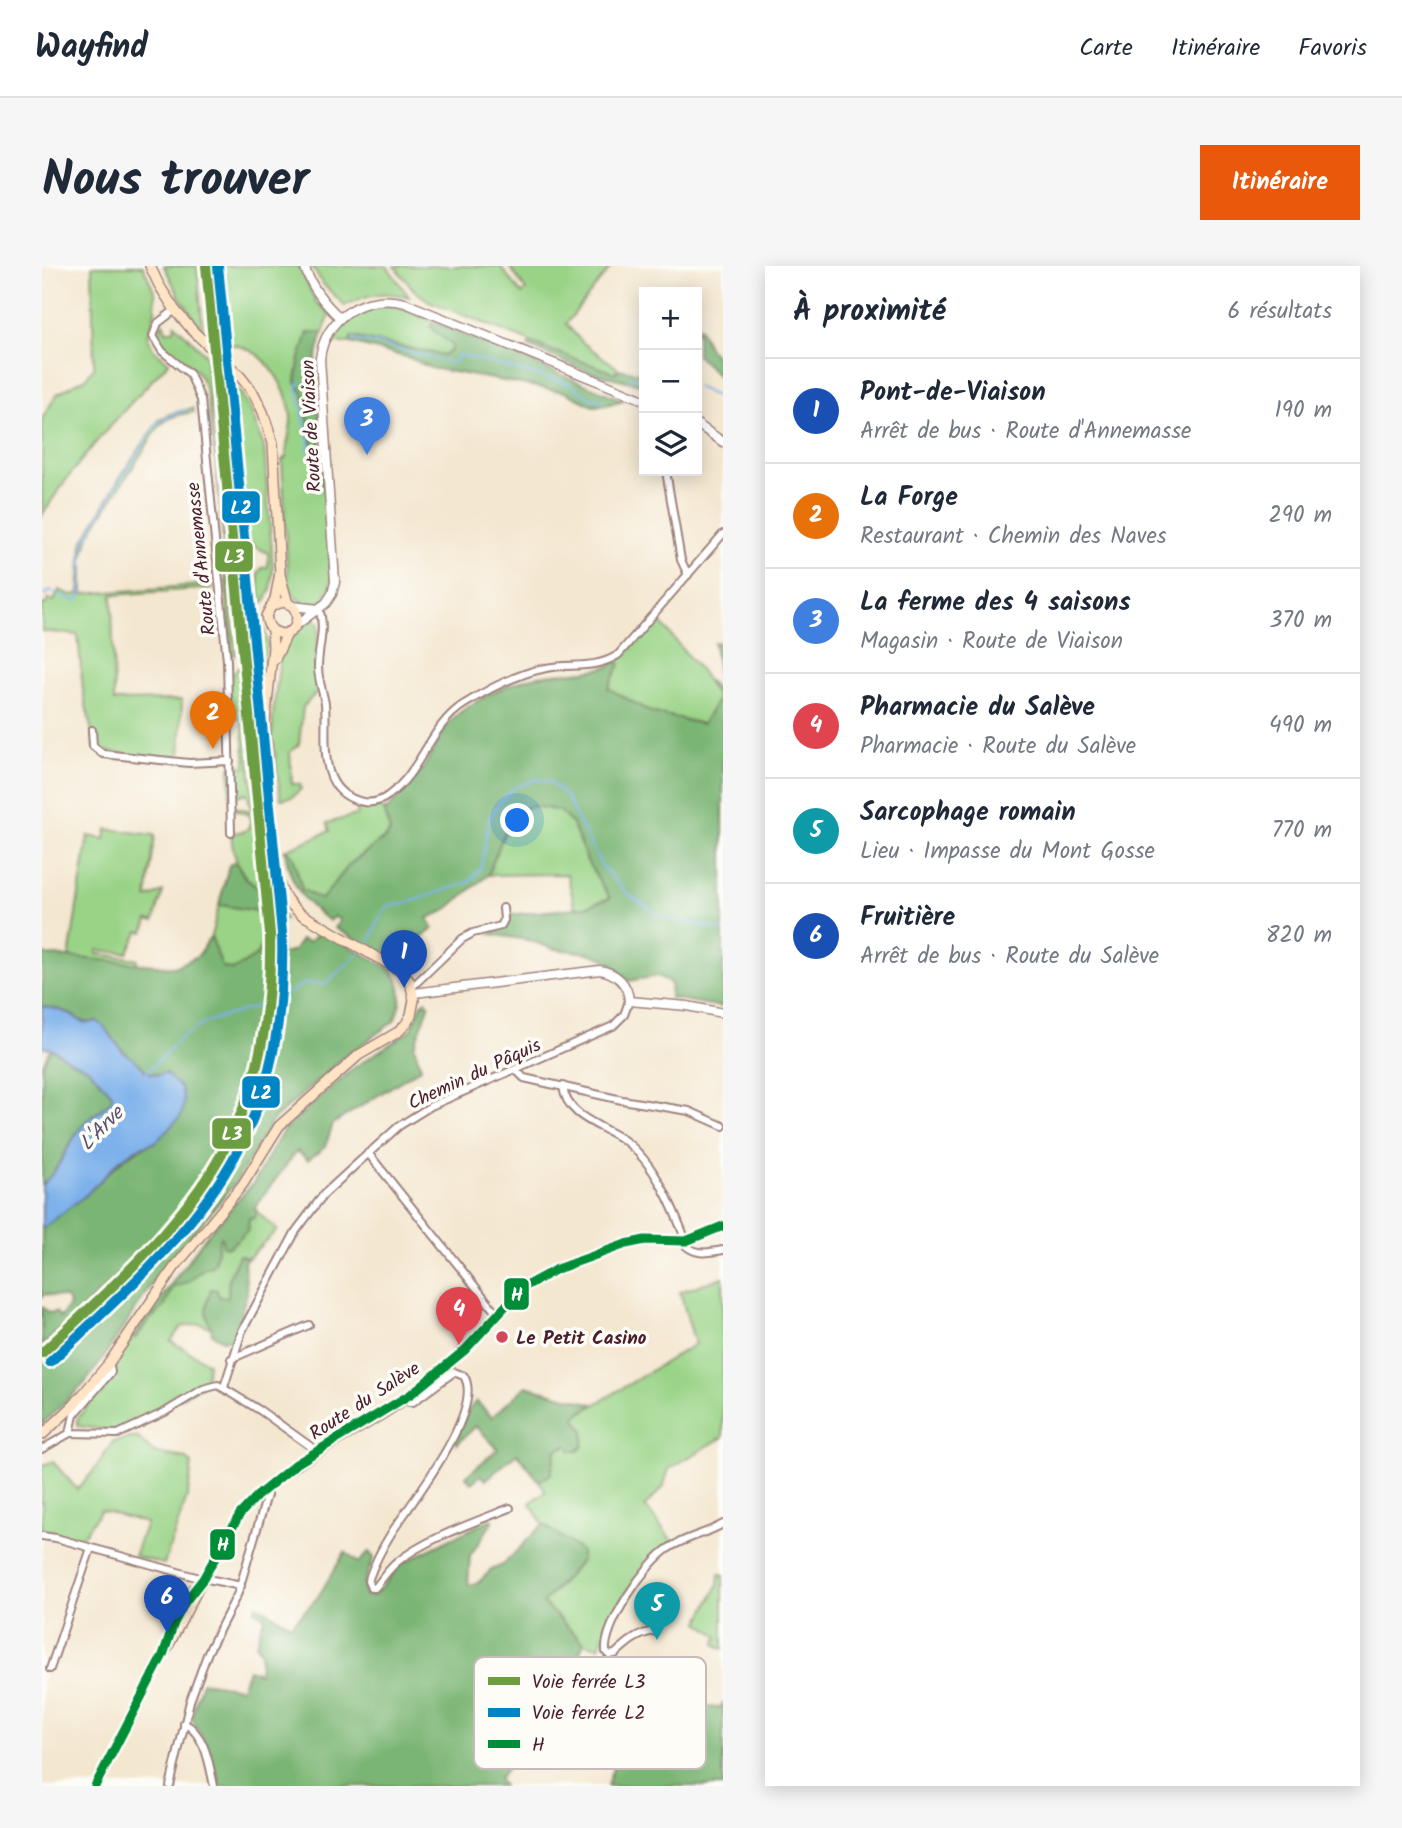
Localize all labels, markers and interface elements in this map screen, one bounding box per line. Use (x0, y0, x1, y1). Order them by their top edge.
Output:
text: Wayfind (35, 22, 148, 75)
text: Carte (1079, 29, 1133, 68)
text: Itinéraire (1171, 29, 1260, 68)
text: Favoris (1298, 29, 1367, 68)
text: Nous trouver (42, 143, 309, 221)
button: Itinéraire (1200, 145, 1360, 220)
map controls (639, 287, 702, 476)
button: + (639, 287, 702, 350)
text: À proximité (793, 288, 946, 336)
text: 6 résultats (1227, 294, 1332, 330)
button: − (639, 350, 702, 413)
street label: Route de Viaison (294, 359, 330, 493)
text: Pont-de-Viaison (860, 372, 1046, 414)
text: 1 (813, 393, 819, 429)
text: 190 m (1275, 393, 1332, 429)
pin: 3 (344, 397, 390, 455)
button: layers (639, 413, 702, 476)
text: Arrêt de bus · Route d'Annemasse (860, 414, 1191, 450)
text: La Forge (860, 477, 958, 519)
street label: Route d'Annemasse (179, 480, 225, 637)
line badge: L2 (221, 490, 261, 524)
text: L2 (230, 494, 252, 524)
text: 2 (809, 498, 823, 534)
text: 290 m (1268, 498, 1332, 534)
text: Restaurant · Chemin des Naves (860, 519, 1167, 555)
line badge: L3 (214, 540, 254, 573)
text: L3 (224, 543, 244, 573)
text: La ferme des 4 saisons (860, 582, 1131, 624)
text: 3 (810, 603, 822, 639)
text: 370 m (1269, 603, 1332, 639)
text: Magasin · Route de Viaison (860, 624, 1123, 660)
text: Pharmacie du Salève (860, 687, 1095, 729)
pin: 2 (190, 691, 236, 749)
text: 4 (810, 708, 822, 744)
text: 490 m (1269, 708, 1332, 744)
text: Pharmacie · Route du Salève (860, 729, 1136, 765)
text: Sarcophage romain (860, 792, 1076, 834)
your location (500, 803, 534, 837)
text: 5 (810, 813, 822, 849)
text: 770 m (1272, 813, 1332, 849)
text: Lieu · Impasse du Mont Gosse (860, 834, 1155, 870)
text: Fruitière (860, 897, 955, 939)
text: 6 (810, 918, 822, 954)
text: 820 m (1266, 918, 1332, 954)
pin: 1 (381, 930, 427, 988)
text: Arrêt de bus · Route du Salève (860, 939, 1159, 975)
street label: Chemin du Pâquis (403, 1031, 546, 1119)
line badge: L2 (241, 1075, 281, 1109)
text: L2 (250, 1079, 272, 1109)
water label: L'Arve (72, 1097, 134, 1159)
line badge: L3 (211, 1117, 252, 1150)
text: L3 (222, 1120, 242, 1150)
line badge: H (503, 1277, 530, 1311)
text: H (511, 1281, 523, 1311)
pin: 4 (436, 1287, 482, 1345)
place label: Le Petit Casino (516, 1324, 647, 1354)
marker: Le Petit Casino (494, 1329, 510, 1345)
street label: Route du Salève (304, 1354, 427, 1449)
line badge: H (209, 1528, 236, 1561)
text: H (217, 1531, 229, 1561)
pin: 6 (144, 1575, 190, 1633)
pin: 5 (634, 1582, 680, 1640)
legend (474, 1657, 706, 1769)
text: Voie ferrée L3 (532, 1668, 646, 1698)
text: Voie ferrée L2 (532, 1699, 646, 1729)
text: H (532, 1731, 545, 1761)

